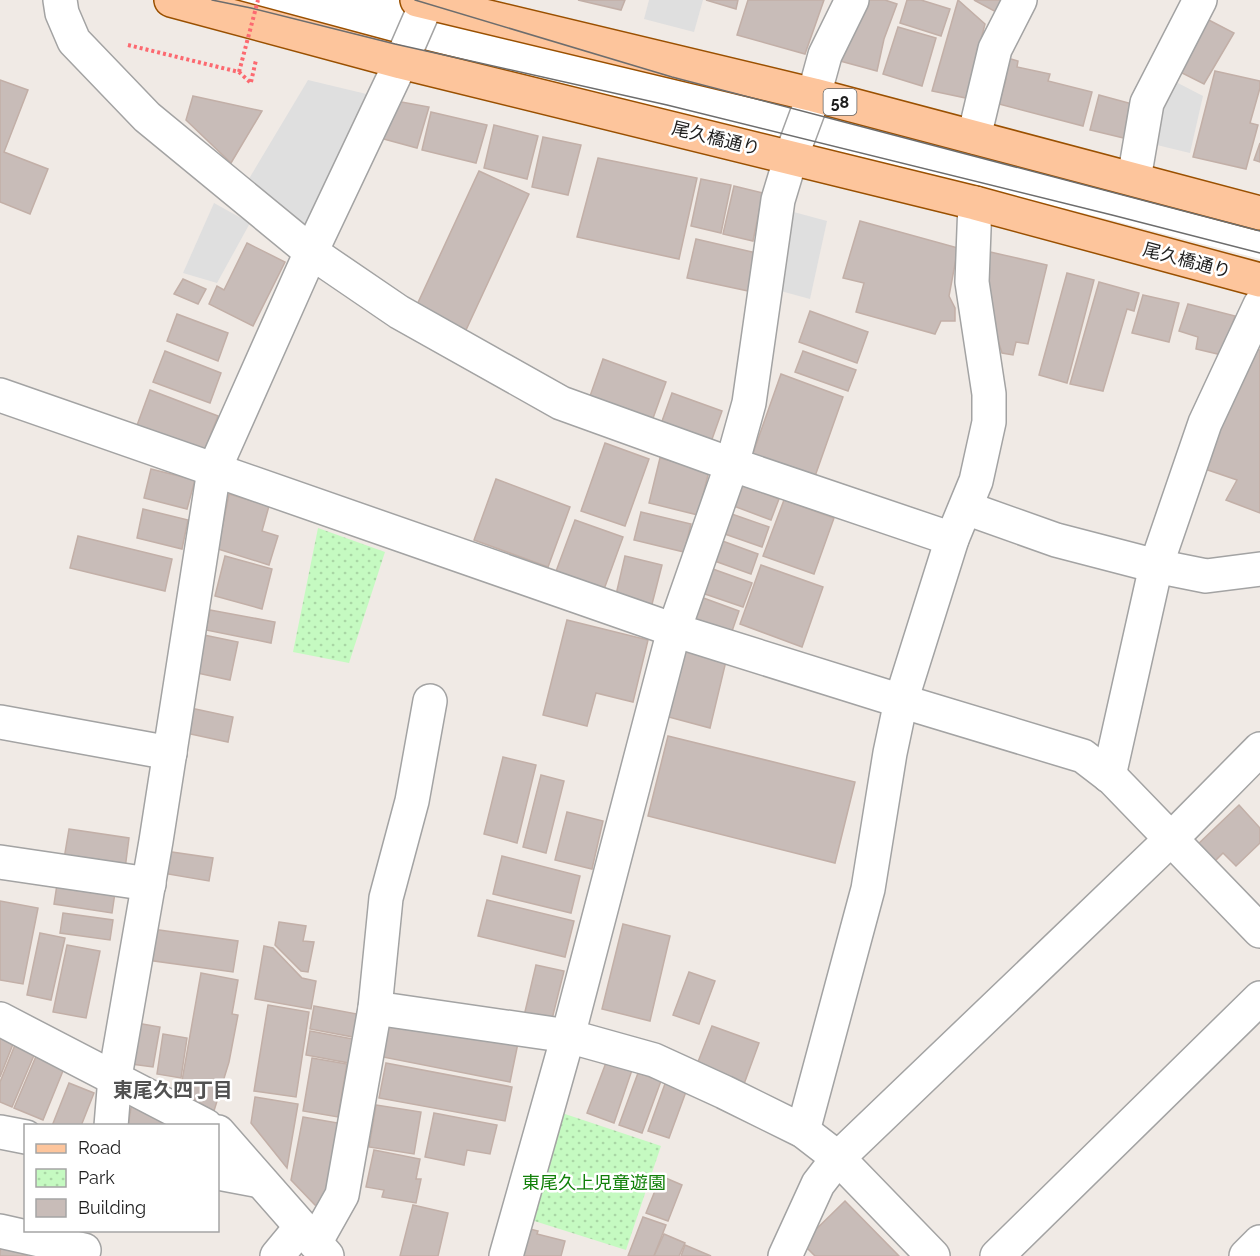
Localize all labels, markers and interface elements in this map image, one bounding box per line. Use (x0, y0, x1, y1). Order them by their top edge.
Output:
road number: 58 (824, 89, 856, 115)
street label: 尾久橋通り (670, 117, 762, 159)
street label: 尾久橋通り (1141, 238, 1233, 282)
district label: 東尾久四丁目 (113, 1078, 233, 1102)
legend (24, 1124, 219, 1232)
text: Road (78, 1137, 121, 1158)
text: Park (78, 1167, 115, 1188)
park label: 東尾久上児童遊園 (522, 1172, 666, 1193)
text: Building (78, 1197, 146, 1218)

